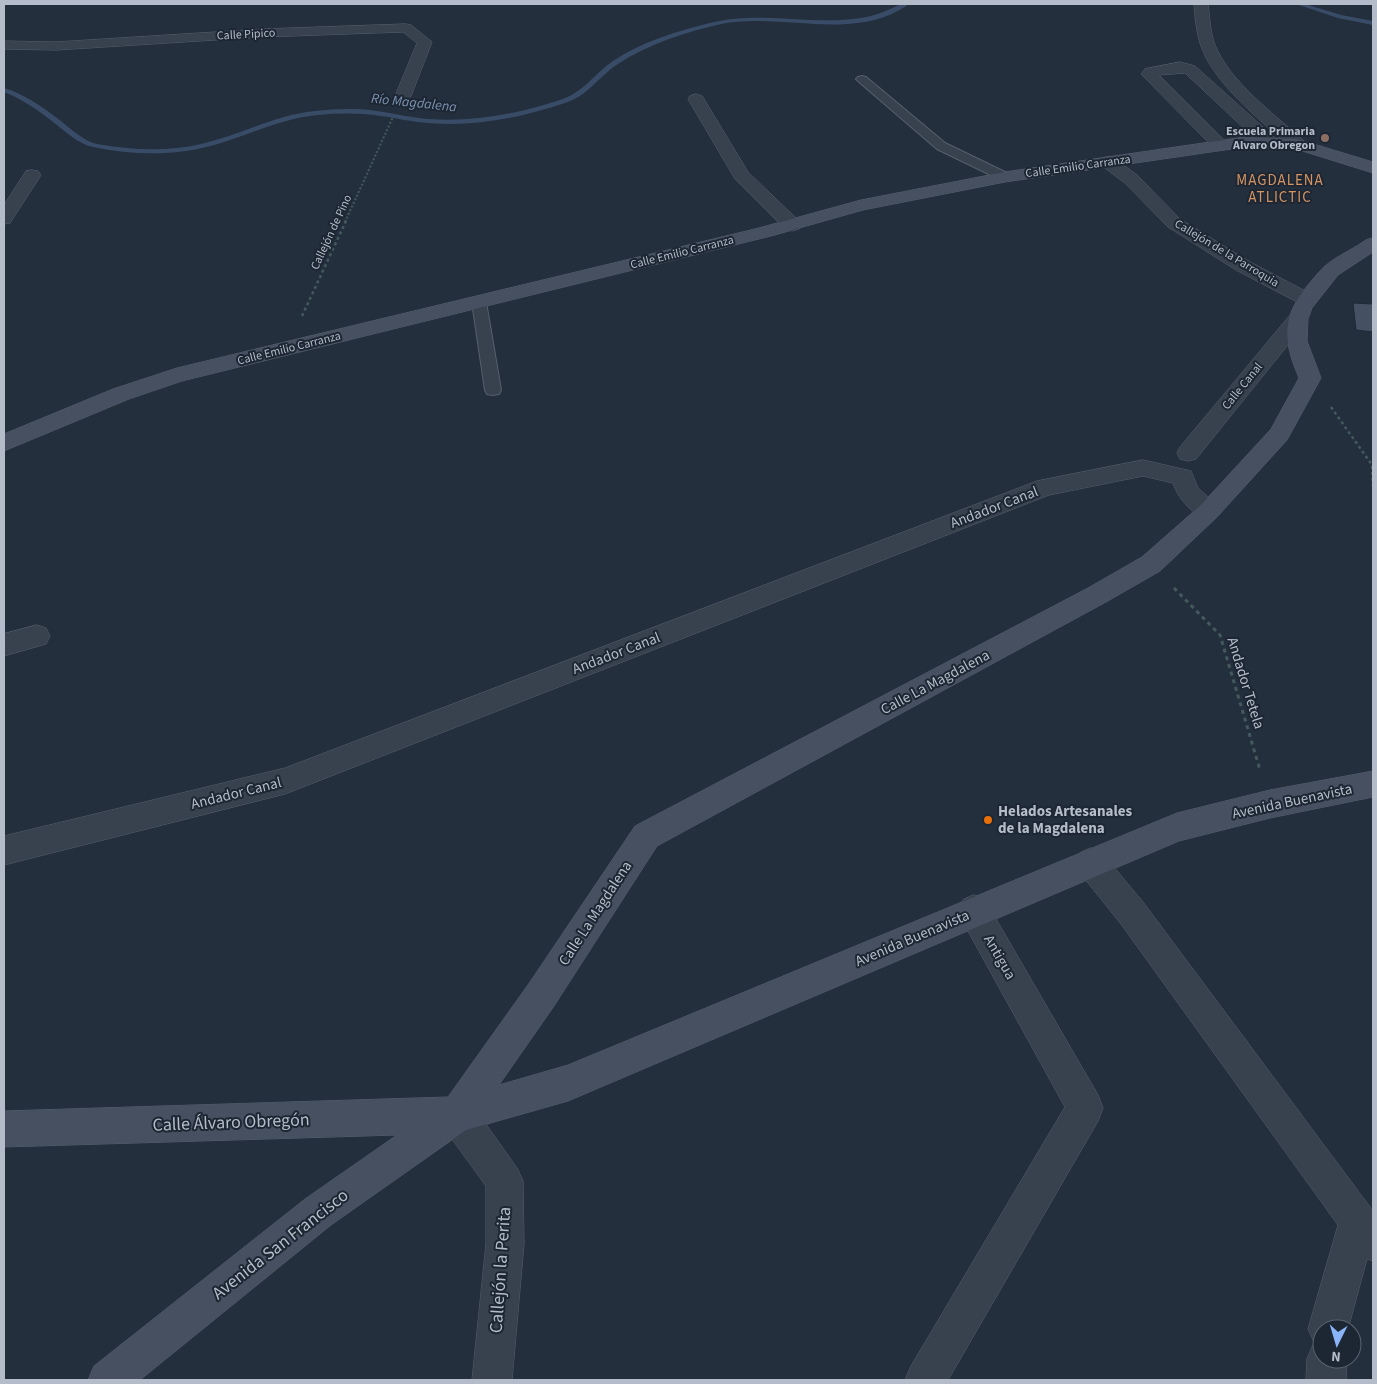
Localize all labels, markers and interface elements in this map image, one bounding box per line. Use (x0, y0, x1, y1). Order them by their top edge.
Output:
street label: Calle Pipico (216, 24, 276, 45)
water label: Río Magdalena (370, 89, 458, 117)
place label: Escuela Primaria Alvaro Obregon (1226, 123, 1315, 154)
marker: Escuela Primaria Alvaro Obregon (1319, 132, 1331, 144)
street label: Calle Emilio Carranza (1024, 151, 1132, 182)
district label: MAGDALENA ATLICTIC (1236, 170, 1324, 208)
street label: Callejón de Pino (307, 192, 356, 273)
street label: Callejón de la Parroquia (1171, 215, 1282, 291)
street label: Calle Emilio Carranza (629, 231, 736, 274)
street label: Calle Emilio Carranza (236, 327, 343, 370)
street label: Calle Canal (1218, 359, 1267, 413)
street label: Andador Canal (947, 481, 1041, 534)
street label: Andador Canal (569, 627, 663, 680)
street label: Andador Tetela (1222, 635, 1269, 732)
street label: Calle La Magdalena (877, 645, 993, 720)
street label: Andador Canal (189, 772, 284, 815)
street label: Avenida Buenavista (1230, 778, 1354, 824)
place label: Helados Artesanales de la Magdalena (998, 801, 1132, 839)
marker: Helados Artesanales de la Magdalena (982, 814, 994, 826)
street label: Calle La Magdalena (554, 857, 637, 970)
street label: Avenida Buenavista (852, 905, 973, 972)
street label: Antigua (978, 931, 1021, 983)
street label: Calle Álvaro Obregón (152, 1107, 310, 1138)
street label: Avenida San Francisco (207, 1183, 354, 1306)
street label: Callejón la Perita (484, 1206, 517, 1334)
north arrow (1312, 1319, 1362, 1369)
text: N (1330, 1346, 1341, 1366)

